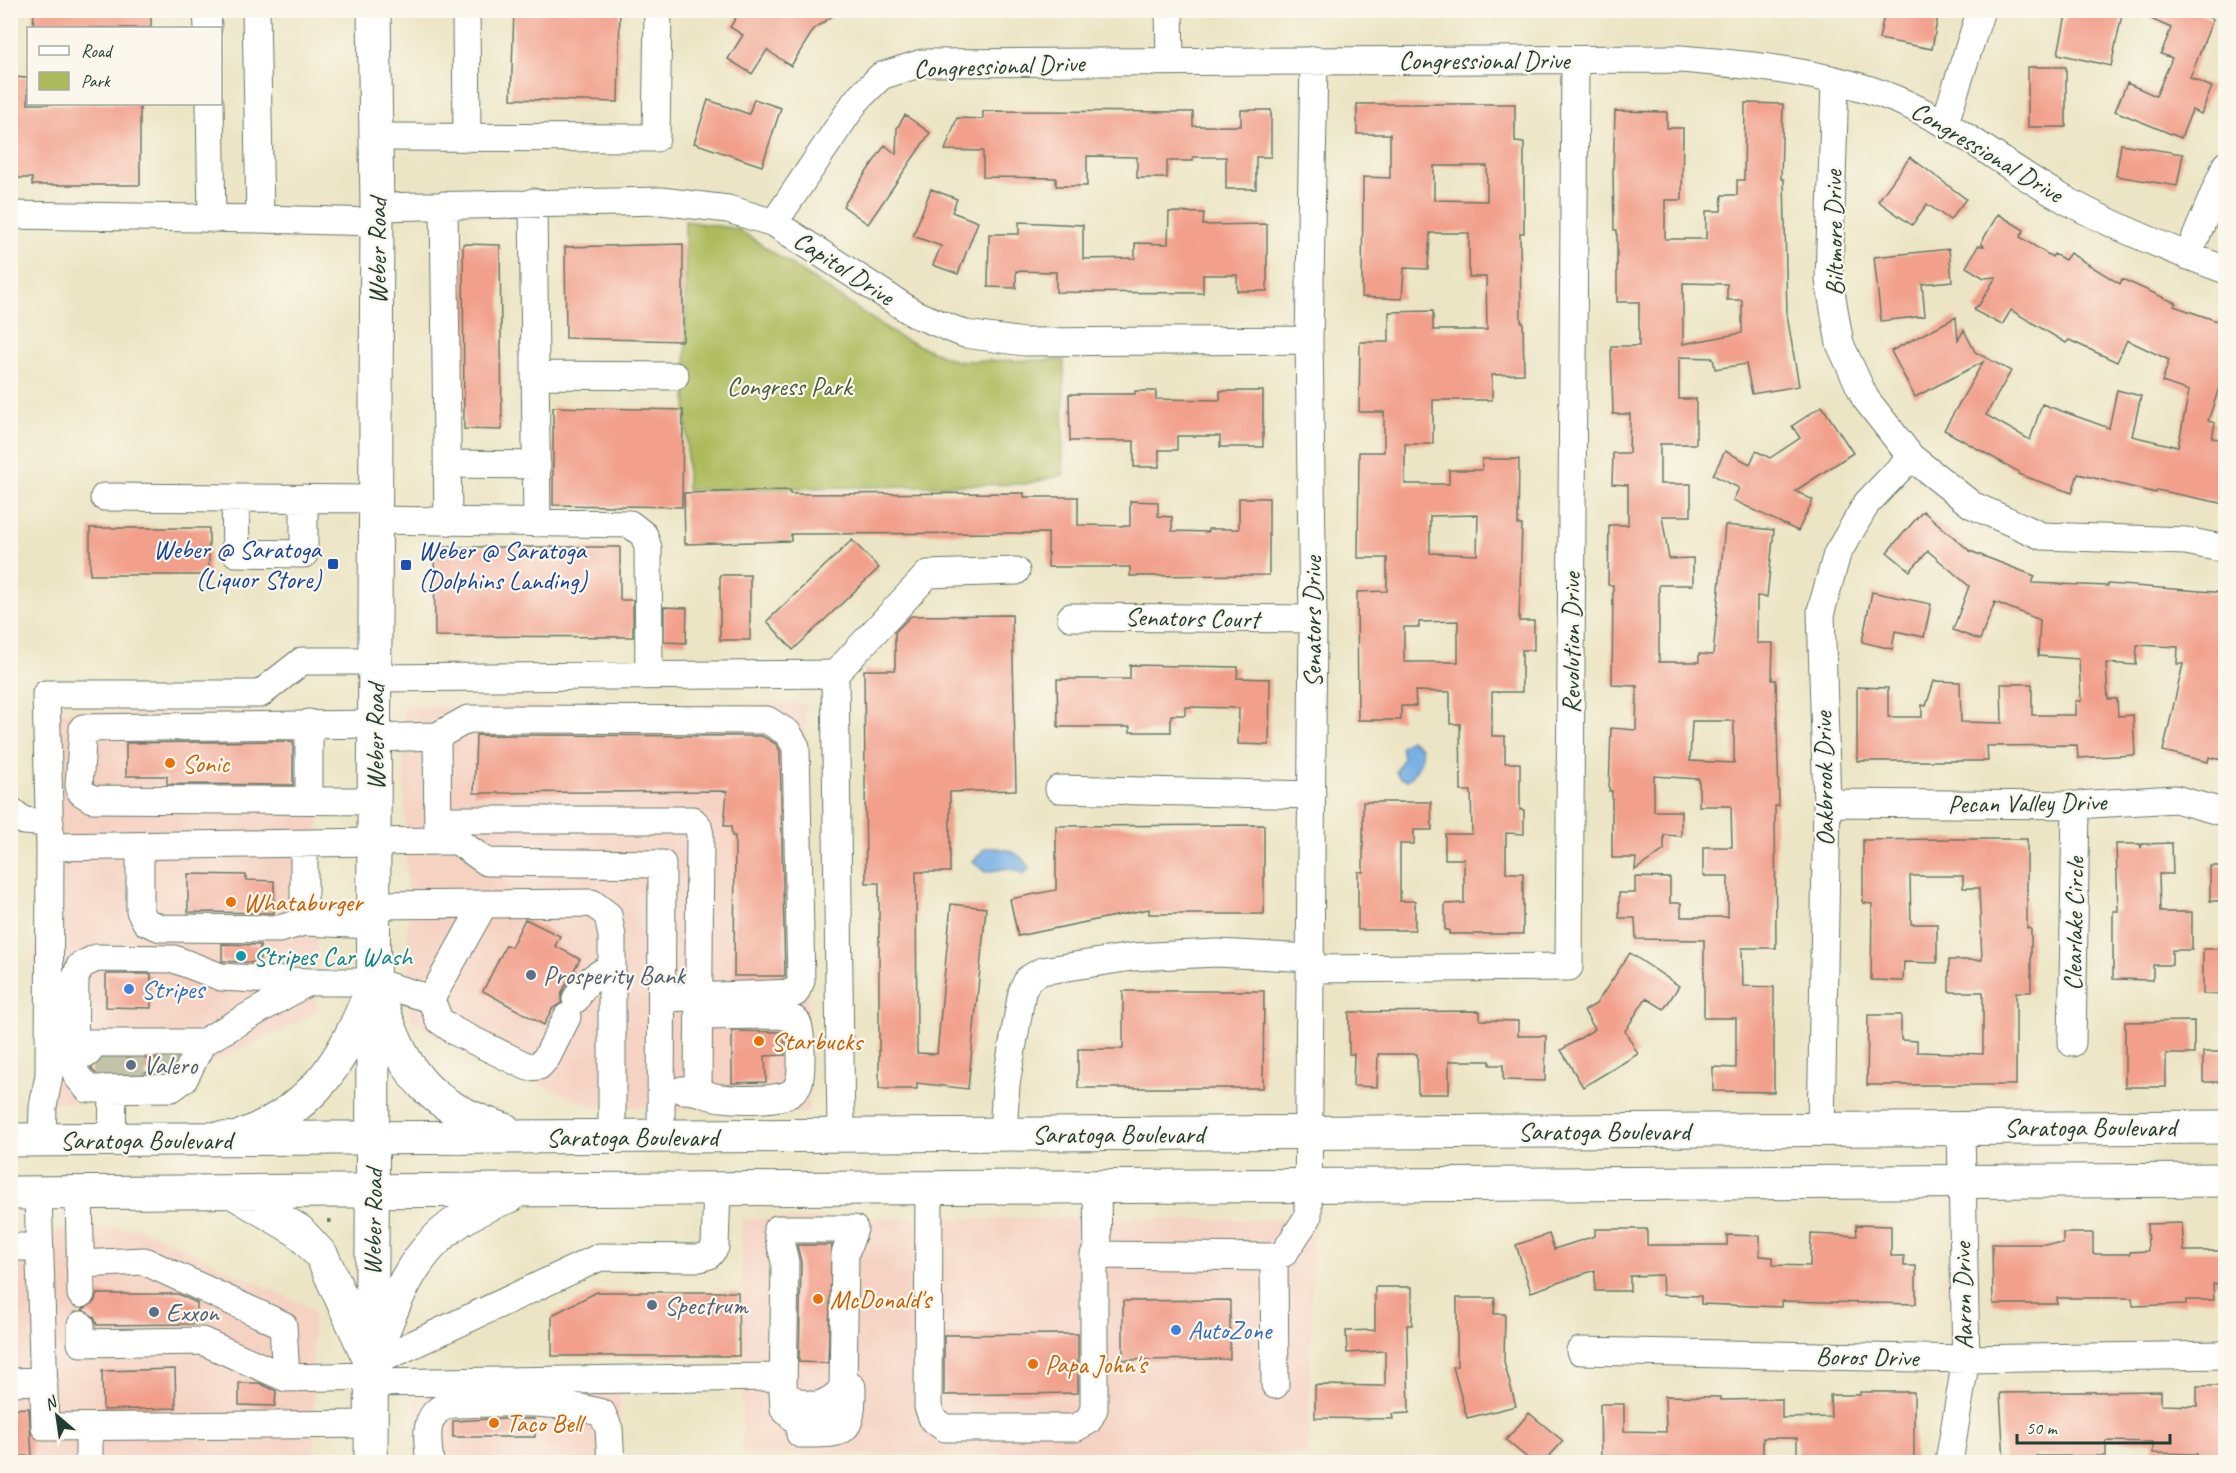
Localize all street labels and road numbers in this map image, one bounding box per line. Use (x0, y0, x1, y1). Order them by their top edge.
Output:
street label: Congressional Drive (1398, 44, 1572, 77)
street label: Congressional Drive (913, 46, 1088, 85)
street label: Congressional Drive (1905, 94, 2071, 212)
street label: Biltmore Drive (1816, 168, 1852, 296)
street label: Weber Road (361, 194, 394, 304)
street label: Capitol Drive (787, 223, 902, 314)
street label: Senators Drive (1296, 555, 1329, 688)
street label: Revolution Drive (1555, 570, 1588, 713)
street label: Senators Court (1125, 600, 1263, 636)
street label: Weber Road (359, 680, 392, 790)
street label: Oakbrook Drive (1806, 710, 1842, 847)
street label: Pecan Valley Drive (1947, 785, 2108, 821)
street label: Clearlake Circle (2056, 855, 2092, 991)
street label: Saratoga Boulevard (2004, 1111, 2180, 1144)
street label: Saratoga Boulevard (1518, 1115, 1694, 1148)
street label: Saratoga Boulevard (1032, 1118, 1208, 1151)
street label: Saratoga Boulevard (546, 1121, 722, 1154)
street label: Saratoga Boulevard (60, 1124, 236, 1157)
street label: Weber Road (356, 1165, 390, 1276)
street label: Aaron Drive (1946, 1240, 1980, 1350)
street label: Boros Drive (1815, 1340, 1921, 1374)

